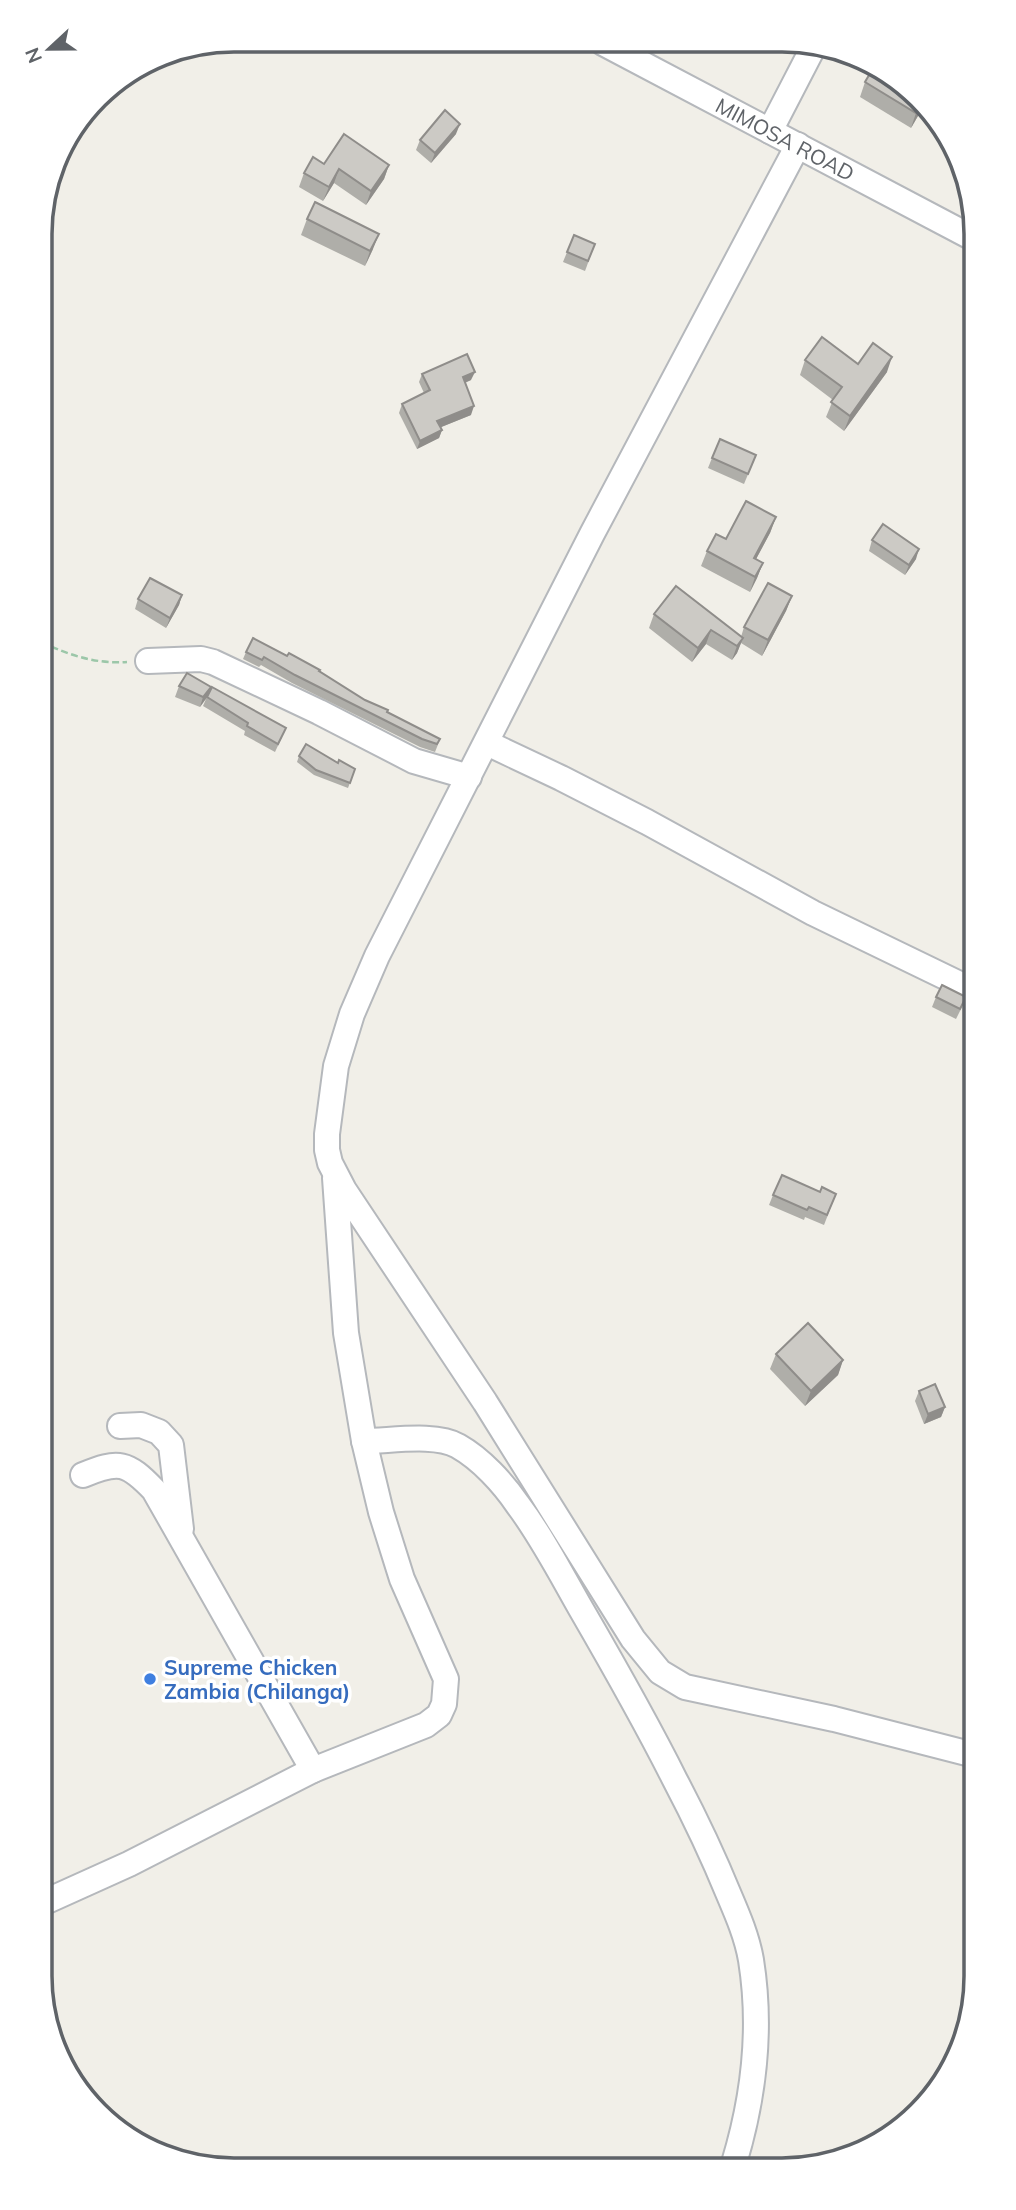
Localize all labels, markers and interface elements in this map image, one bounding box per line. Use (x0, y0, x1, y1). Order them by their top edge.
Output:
north arrow (14, 14, 84, 84)
text: N (19, 44, 47, 67)
street label: MIMOSA ROAD (711, 92, 859, 186)
place label: Supreme Chicken Zambia (Chilanga) (164, 1654, 350, 1704)
marker: Supreme Chicken Zambia (Chilanga) (142, 1671, 158, 1687)

